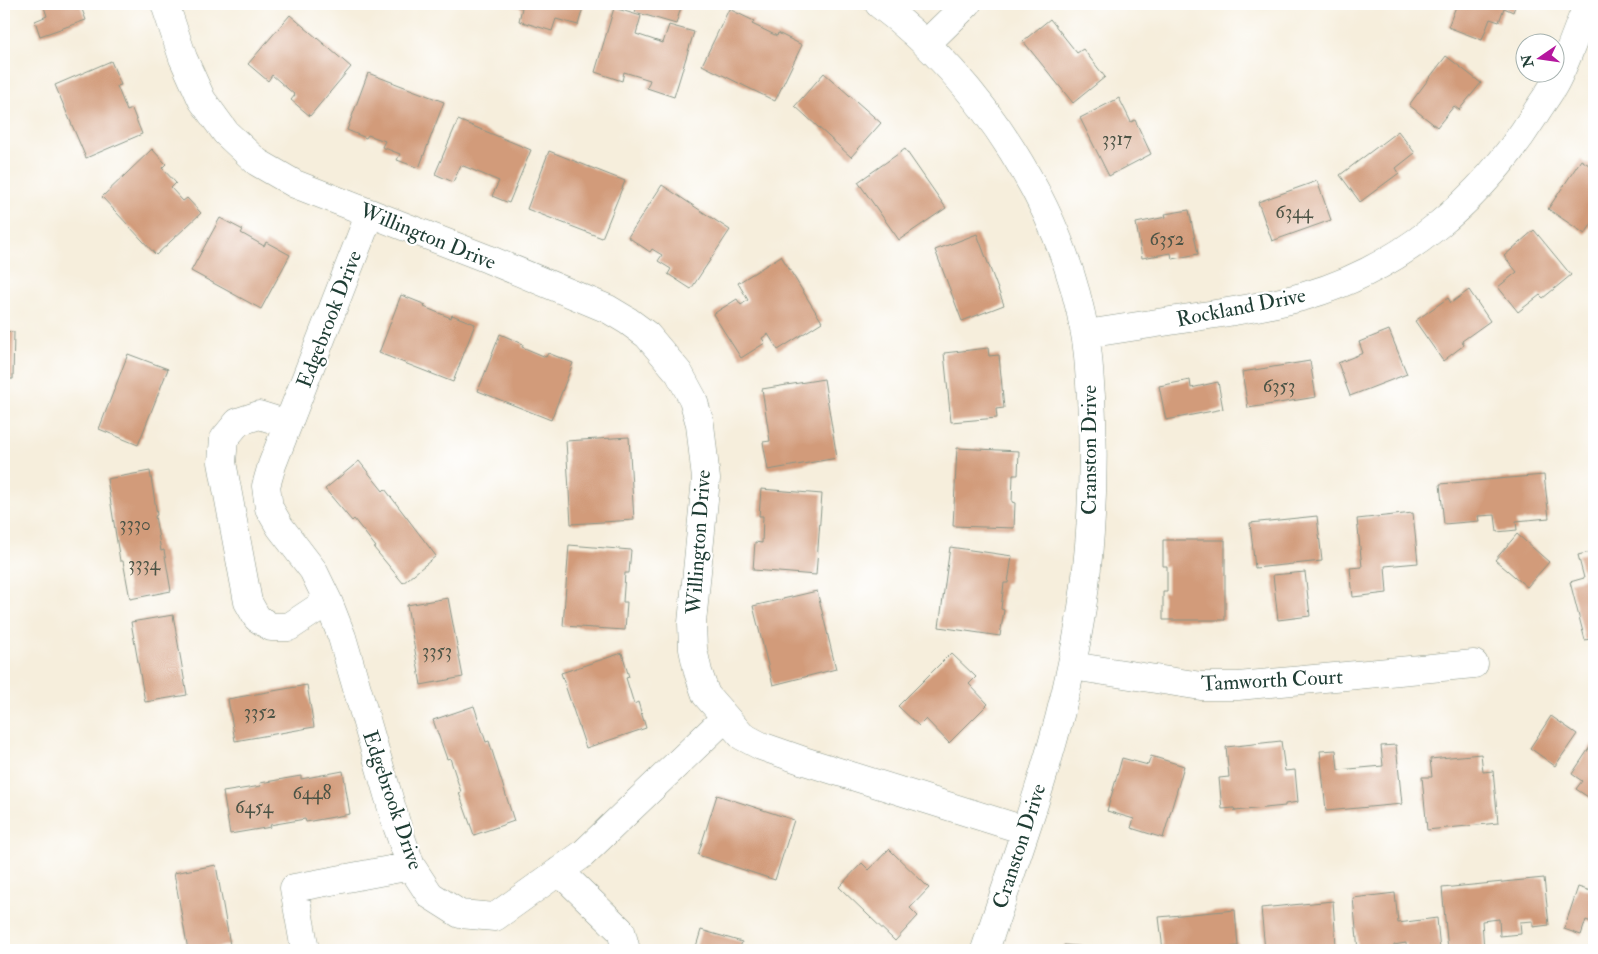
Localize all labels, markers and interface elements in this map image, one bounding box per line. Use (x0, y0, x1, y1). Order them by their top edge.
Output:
north arrow (1516, 32, 1566, 82)
text: N (1518, 52, 1538, 70)
house number: 3317 (1102, 127, 1132, 151)
street label: Willington Drive (355, 196, 500, 276)
house number: 6344 (1275, 200, 1313, 224)
house number: 6352 (1150, 227, 1184, 251)
street label: Edgebrook Drive (291, 246, 368, 392)
street label: Rockland Drive (1174, 282, 1308, 333)
house number: 6353 (1263, 374, 1295, 398)
street label: Cranston Drive (1076, 385, 1103, 515)
street label: Willington Drive (680, 469, 717, 616)
house number: 3330 (119, 512, 151, 536)
house number: 3334 (128, 552, 161, 576)
house number: 3353 (422, 639, 452, 663)
street label: Tamworth Court (1200, 663, 1344, 698)
house number: 3352 (244, 700, 276, 724)
street label: Edgebrook Drive (356, 727, 429, 873)
street label: Cranston Drive (987, 780, 1052, 912)
house number: 6448 (293, 781, 332, 805)
house number: 6454 (235, 795, 274, 819)

